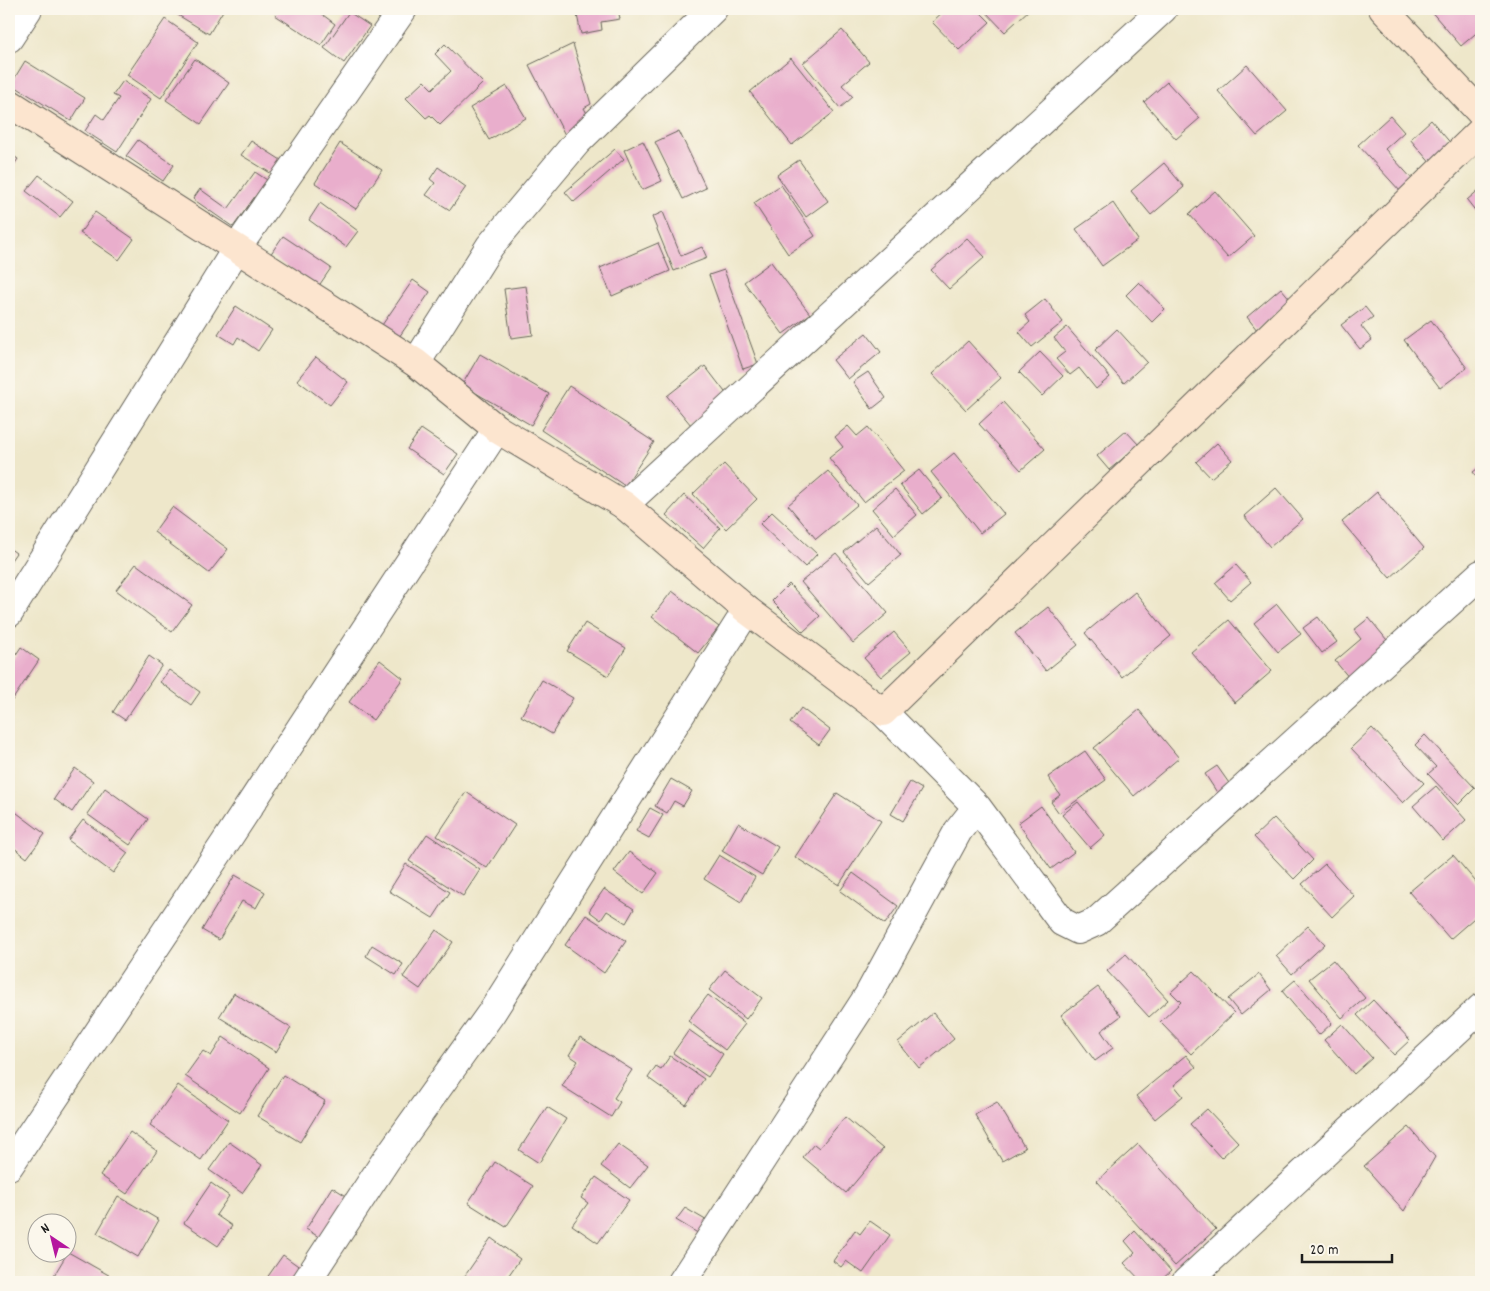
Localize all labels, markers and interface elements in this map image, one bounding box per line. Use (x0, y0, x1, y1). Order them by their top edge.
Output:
north arrow (28, 1214, 78, 1264)
text: N (37, 1219, 54, 1239)
scale bar (1302, 1231, 1392, 1263)
text: 20 m (1310, 1240, 1338, 1262)

